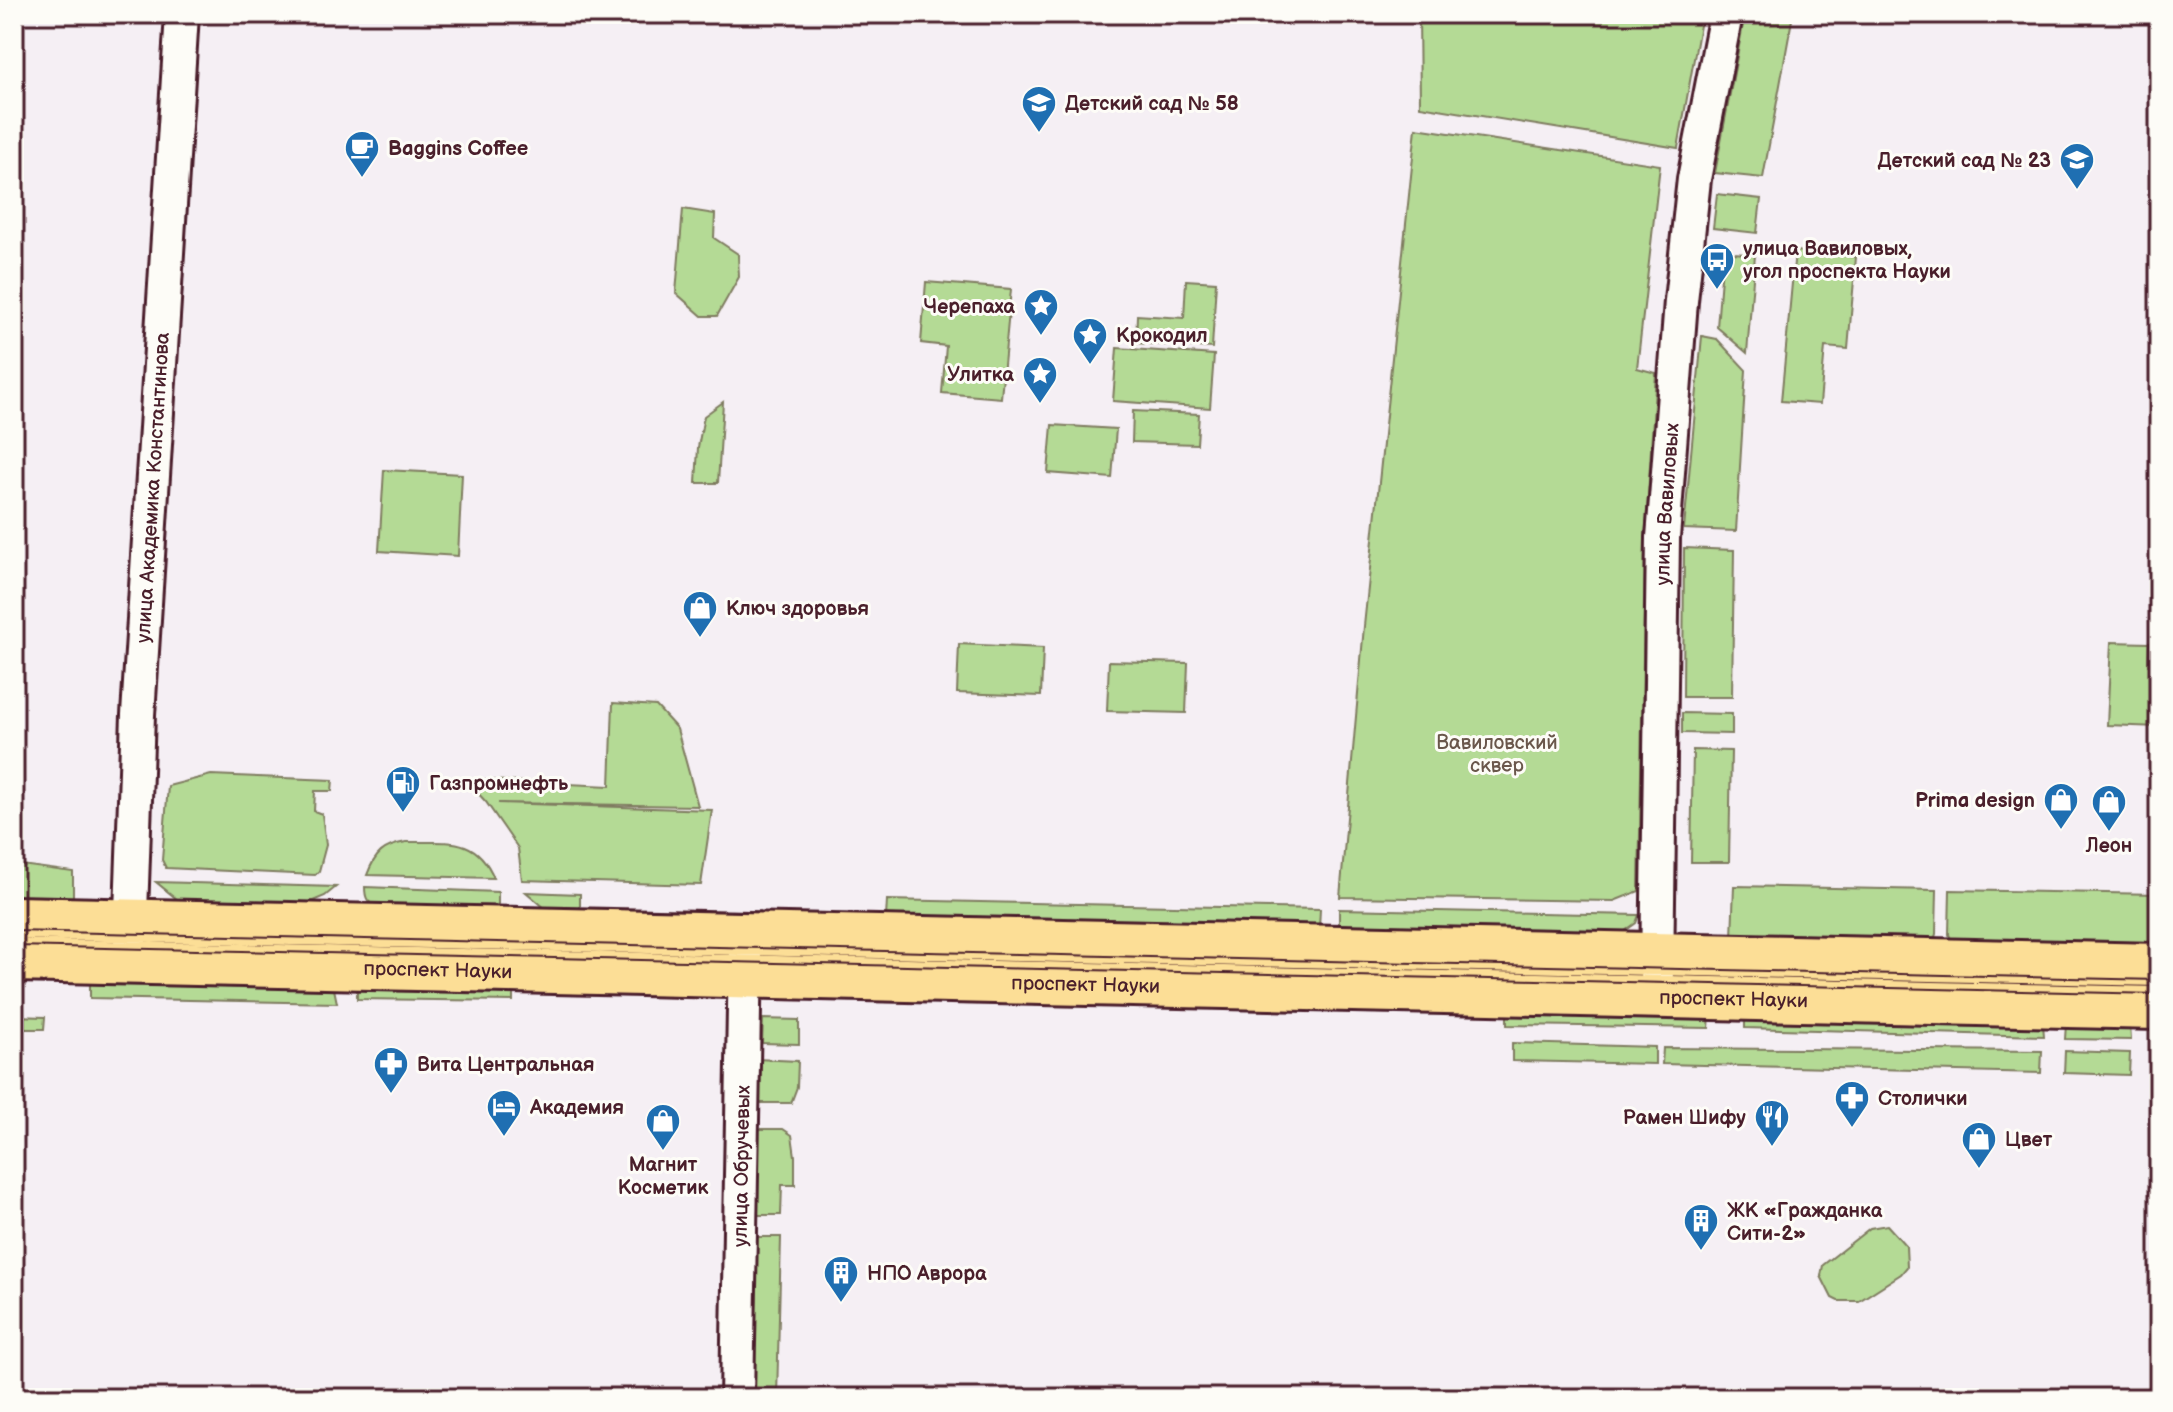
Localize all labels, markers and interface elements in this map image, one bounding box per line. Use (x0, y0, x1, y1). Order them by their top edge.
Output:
school or university icon: Детский сад № 58 (1020, 84, 1058, 134)
place label: Детский сад № 58 (1065, 92, 1239, 116)
cafe icon: Baggins Coffee (343, 129, 381, 179)
place label: Baggins Coffee (388, 137, 528, 161)
school or university icon: Детский сад № 23 (2058, 141, 2096, 191)
place label: Детский сад № 23 (1878, 149, 2051, 173)
place label: улица Вавиловых, угол проспекта Науки (1743, 237, 1951, 284)
bus stop icon: улица Вавиловых, угол проспекта Науки (1698, 241, 1736, 291)
place icon: Черепаха (1022, 287, 1060, 337)
place label: Черепаха (923, 295, 1015, 319)
place icon: Крокодил (1071, 316, 1109, 366)
place label: Крокодил (1116, 324, 1208, 348)
street label: улица Академика Константинова (132, 331, 175, 644)
place icon: Улитка (1021, 355, 1059, 405)
place label: Улитка (947, 363, 1014, 387)
street label: улица Вавиловых (1651, 422, 1685, 586)
shop icon: Ключ здоровья (681, 589, 719, 639)
place label: Ключ здоровья (726, 597, 869, 621)
park label: Вавиловский сквер (1436, 731, 1558, 778)
fuel station icon: Газпромнефть (384, 764, 422, 814)
place label: Газпромнефть (429, 772, 569, 796)
shop icon: Prima design (2042, 781, 2080, 831)
shop icon: Леон (2090, 783, 2128, 833)
place label: Prima design (1915, 789, 2035, 813)
place label: Леон (2085, 834, 2132, 858)
street label: проспект Науки (363, 957, 513, 984)
street label: проспект Науки (1011, 971, 1160, 999)
street label: проспект Науки (1659, 986, 1808, 1013)
pharmacy icon: Вита Центральная (372, 1045, 410, 1095)
place label: Вита Центральная (417, 1053, 594, 1077)
pharmacy icon: Столички (1833, 1079, 1871, 1129)
street label: улица Обручевых (729, 1085, 756, 1247)
place label: Столички (1878, 1087, 1967, 1111)
hotel icon: Академия (485, 1088, 523, 1138)
place label: Академия (529, 1096, 624, 1120)
restaurant icon: Рамен Шифу (1753, 1098, 1791, 1148)
shop icon: Магнит Косметик (644, 1102, 682, 1152)
place label: Рамен Шифу (1623, 1106, 1746, 1130)
shop icon: Цвет (1960, 1120, 1998, 1170)
place label: Цвет (2005, 1128, 2053, 1152)
place label: Магнит Косметик (618, 1153, 708, 1200)
place label: ЖК «Гражданка Сити-2» (1727, 1199, 1883, 1246)
building icon: ЖК «Гражданка Сити-2» (1682, 1202, 1720, 1252)
building icon: НПО Аврора (822, 1254, 860, 1304)
place label: НПО Аврора (867, 1262, 987, 1286)

